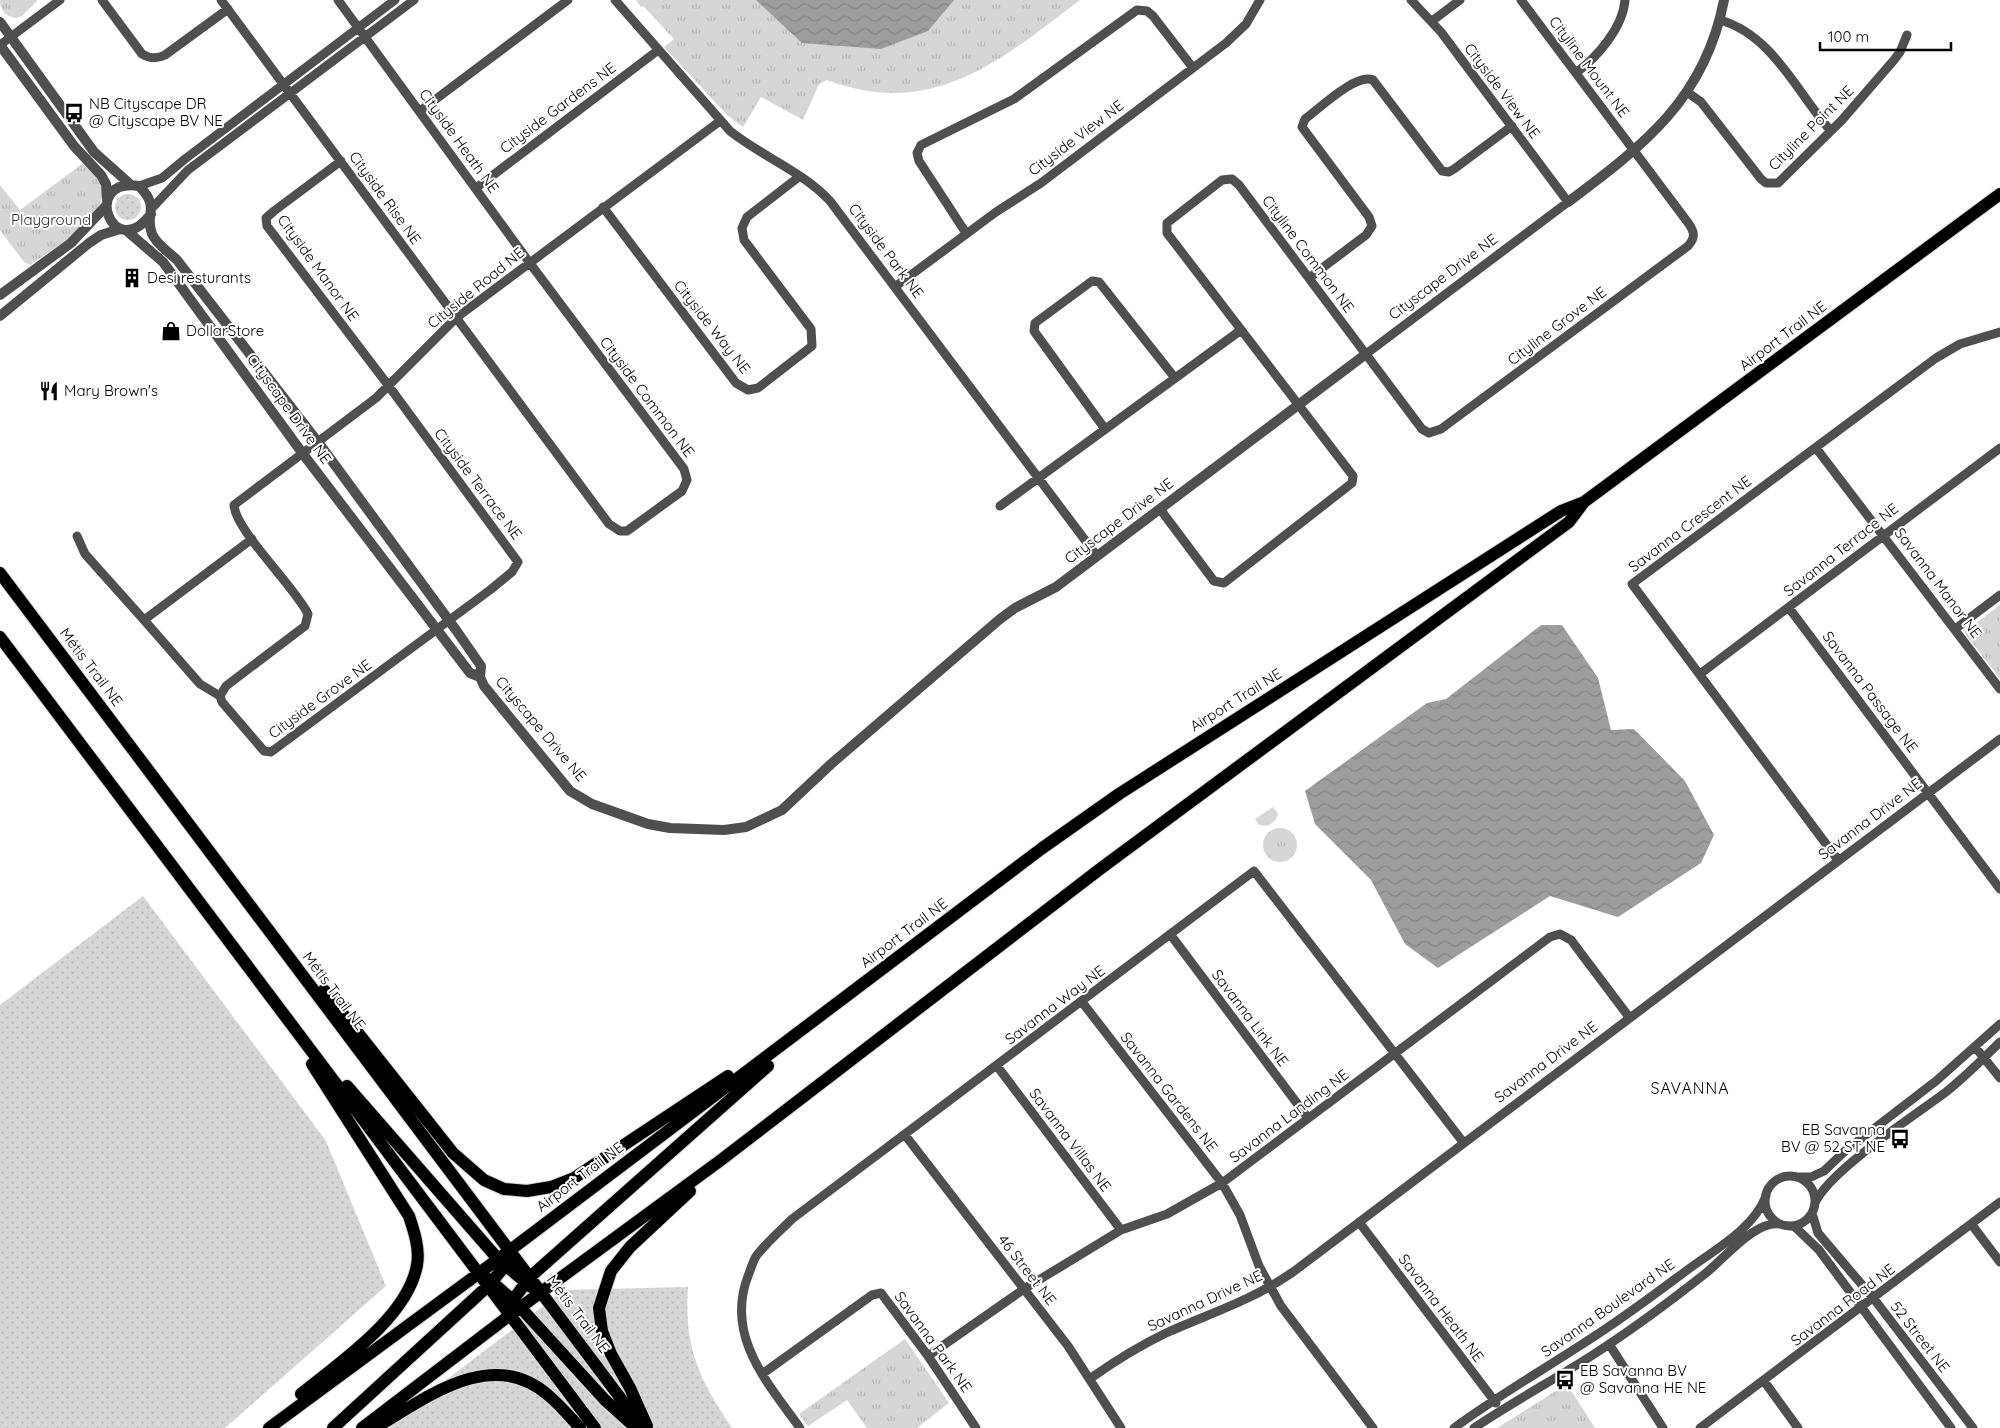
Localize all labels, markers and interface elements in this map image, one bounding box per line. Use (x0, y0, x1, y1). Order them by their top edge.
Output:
street label: Cityline Mount NE (1545, 12, 1634, 121)
scale bar (1820, 20, 1951, 52)
text: 100 m (1828, 27, 1869, 46)
street label: Cityside View NE (1460, 39, 1545, 142)
street label: Cityside Gardens NE (496, 58, 619, 157)
street label: Cityline Point NE (1764, 81, 1857, 174)
street label: Cityside Heath NE (415, 85, 504, 196)
place label: NB Cityscape DR @ Cityscape BV NE (89, 94, 223, 130)
street label: Cityside View NE (1024, 95, 1127, 180)
bus stop icon: NB Cityscape DR @ Cityscape BV NE (63, 102, 85, 124)
street label: Cityside Rise NE (345, 147, 426, 248)
street label: Cityline Common NE (1258, 191, 1359, 316)
street label: Cityside Park NE (845, 200, 928, 302)
park label: Playground (11, 210, 91, 229)
street label: Cityside Manor NE (273, 211, 363, 325)
street label: Cityscape Drive NE (1384, 229, 1501, 324)
street label: Cityside Road NE (423, 243, 528, 332)
building icon: Desi resturants (121, 267, 143, 289)
place label: Desi resturants (147, 268, 251, 287)
street label: Cityside Way NE (670, 276, 755, 377)
street label: Cityline Grove NE (1503, 282, 1610, 369)
street label: Airport Trail NE (1735, 296, 1830, 375)
shop icon: DollarStore (160, 320, 182, 342)
place label: DollarStore (186, 321, 264, 340)
street label: Cityside Common NE (596, 333, 699, 461)
street label: Cityscape Drive NE (243, 350, 336, 468)
restaurant icon: Mary Brown's (38, 380, 60, 402)
place label: Mary Brown's (64, 381, 158, 400)
street label: Cityside Terrace NE (430, 424, 526, 543)
street label: Savanna Crescent NE (1624, 471, 1755, 576)
street label: Cityscape Drive NE (1060, 473, 1177, 568)
street label: Savanna Terrace NE (1779, 499, 1902, 600)
street label: Savanna Manor NE (1891, 524, 1986, 642)
street label: Métis Trail NE (56, 624, 127, 710)
street label: Savanna Passage NE (1819, 627, 1922, 756)
street label: Cityside Grove NE (264, 655, 375, 742)
street label: Airport Trail NE (1186, 664, 1285, 735)
street label: Cityscape Drive NE (492, 672, 591, 785)
street label: Savanna Drive NE (1814, 774, 1925, 864)
street label: Airport Trail NE (856, 893, 951, 972)
street label: Métis Trail NE (299, 948, 370, 1034)
street label: Savanna Way NE (1001, 961, 1108, 1048)
street label: Savanna Link NE (1208, 966, 1293, 1070)
street label: Savanna Drive NE (1490, 1017, 1601, 1107)
street label: Savanna Gardens NE (1117, 1028, 1222, 1155)
street label: Savanna Landing NE (1225, 1065, 1352, 1167)
district label: SAVANNA (1651, 1078, 1729, 1098)
street label: Savanna Villas NE (1025, 1084, 1115, 1195)
place label: EB Savanna BV @ 52 ST NE (1781, 1120, 1885, 1156)
bus stop icon: EB Savanna BV @ 52 ST NE (1889, 1128, 1911, 1150)
street label: Airport Trail NE (532, 1137, 627, 1216)
street label: 46 Street NE (994, 1231, 1061, 1309)
street label: Savanna Heath NE (1395, 1250, 1488, 1366)
street label: Savanna Boulevard NE (1537, 1254, 1678, 1361)
street label: Savanna Road NE (1787, 1259, 1899, 1350)
street label: Savanna Drive NE (1144, 1266, 1265, 1335)
street label: Métis Trail NE (543, 1271, 614, 1357)
street label: Savanna Park NE (890, 1288, 976, 1396)
street label: 52 Street NE (1887, 1297, 1954, 1376)
place label: EB Savanna BV @ Savanna HE NE (1580, 1361, 1706, 1397)
bus stop icon: EB Savanna BV @ Savanna HE NE (1554, 1369, 1576, 1391)

